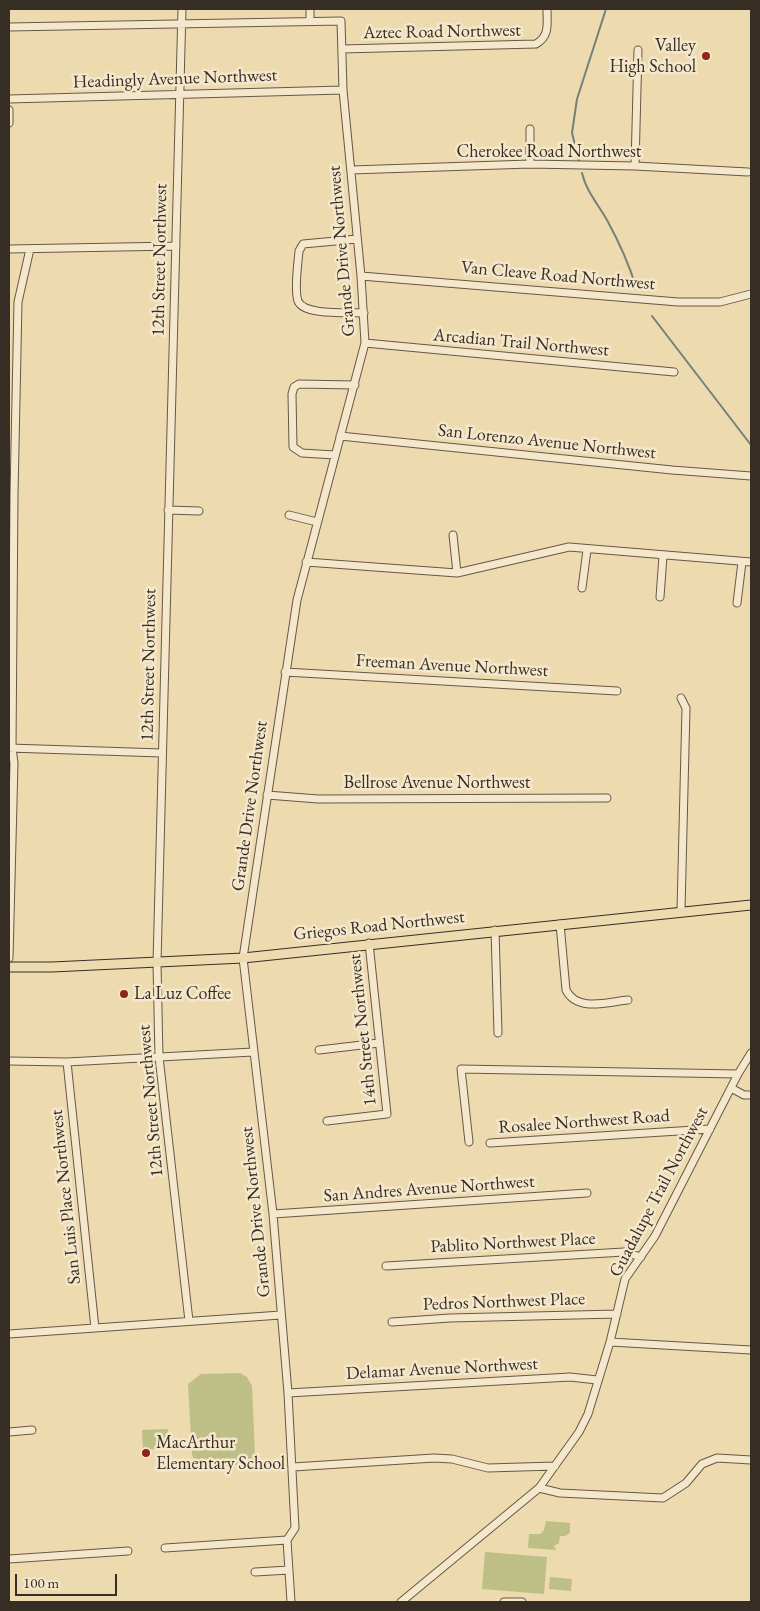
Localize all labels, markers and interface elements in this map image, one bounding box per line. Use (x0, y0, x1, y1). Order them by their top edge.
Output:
street label: Aztec Road Northwest (363, 20, 521, 44)
place label: Valley High School (609, 35, 696, 78)
marker: Valley High School (700, 50, 712, 62)
street label: Headingly Avenue Northwest (72, 65, 278, 93)
street label: Cherokee Road Northwest (457, 141, 641, 163)
street label: Grande Drive Northwest (324, 165, 360, 337)
street label: 12th Street Northwest (148, 183, 172, 337)
street label: Van Cleave Road Northwest (460, 257, 656, 295)
street label: Arcadian Trail Northwest (432, 325, 610, 361)
street label: San Lorenzo Avenue Northwest (437, 420, 657, 464)
street label: 12th Street Northwest (137, 588, 161, 742)
street label: Freeman Avenue Northwest (355, 650, 549, 682)
street label: Grande Drive Northwest (227, 720, 273, 892)
street label: Bellrose Avenue Northwest (344, 772, 530, 794)
street label: Griegos Road Northwest (292, 906, 466, 946)
street label: 14th Street Northwest (344, 953, 382, 1107)
place label: La Luz Coffee (134, 983, 231, 1005)
marker: La Luz Coffee (118, 988, 130, 1000)
street label: 12th Street Northwest (134, 1024, 168, 1178)
street label: Guadalupe Trail Northwest (605, 1103, 713, 1281)
street label: Rosalee Northwest Road (498, 1105, 670, 1139)
street label: San Luis Place Northwest (46, 1109, 86, 1285)
street label: Grande Drive Northwest (236, 1126, 276, 1298)
street label: San Andres Avenue Northwest (323, 1171, 535, 1207)
street label: Pablito Northwest Place (430, 1228, 596, 1258)
street label: Pedros Northwest Place (422, 1288, 586, 1316)
street label: Delamar Avenue Northwest (345, 1353, 539, 1385)
place label: MacArthur Elementary School (156, 1432, 285, 1475)
marker: MacArthur Elementary School (140, 1447, 152, 1459)
scale bar (18, 1564, 120, 1596)
text: 100 m (23, 1573, 59, 1592)

